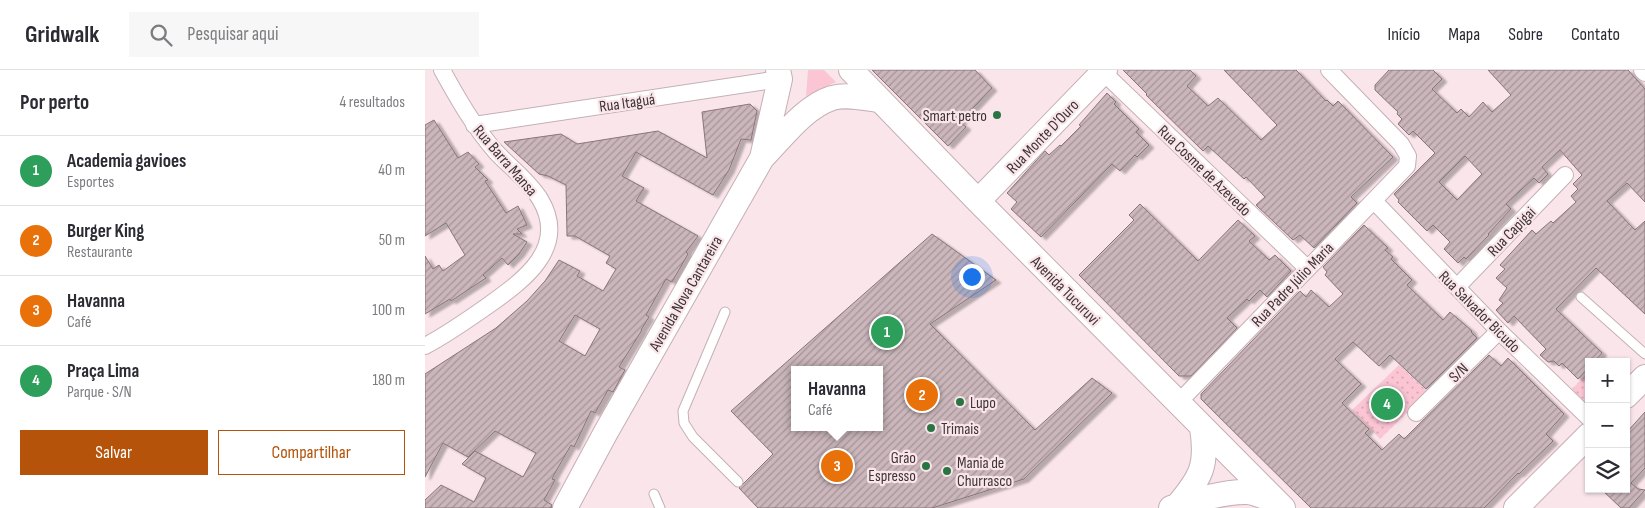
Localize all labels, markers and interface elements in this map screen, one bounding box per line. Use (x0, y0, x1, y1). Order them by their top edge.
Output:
search box (129, 12, 479, 57)
text: Gridwalk (25, 20, 99, 49)
icon: search (147, 21, 175, 49)
text: Pesquisar aqui (187, 23, 278, 46)
text: Início (1388, 24, 1420, 45)
text: Mapa (1448, 24, 1480, 45)
text: Sobre (1508, 24, 1543, 45)
text: Contato (1571, 24, 1620, 45)
text: Por perto (20, 90, 89, 115)
street label: Rua Itaguá (598, 90, 656, 117)
text: 4 resultados (340, 93, 405, 112)
street label: Rua Monte D'Ouro (1003, 96, 1083, 178)
place label: Smart petro (923, 107, 987, 126)
marker: Smart petro (991, 109, 1003, 121)
street label: Rua Barra Mansa (469, 122, 541, 200)
street label: Rua Cosme de Azevedo (1153, 122, 1255, 220)
text: Academia gavioes (67, 150, 186, 173)
text: 1 (33, 161, 39, 180)
text: 40 m (378, 161, 405, 180)
text: Esportes (67, 173, 114, 192)
street label: Rua Capigai (1484, 203, 1540, 261)
text: Burger King (67, 220, 144, 243)
text: 2 (32, 231, 40, 250)
text: 50 m (379, 231, 405, 250)
street label: Avenida Nova Cantareira (645, 233, 727, 355)
street label: Rua Padre Júlio Maria (1248, 239, 1338, 331)
text: Restaurante (67, 243, 133, 262)
street label: Avenida Tucuruvi (1026, 252, 1103, 330)
your location (959, 264, 985, 290)
street label: Rua Salvador Bicudo (1434, 267, 1524, 357)
text: Havanna (67, 290, 125, 313)
text: 3 (32, 301, 40, 320)
text: 100 m (372, 301, 405, 320)
text: Café (67, 313, 91, 332)
pin: 1 (871, 313, 903, 351)
map controls (1585, 358, 1630, 493)
button: + (1585, 358, 1630, 403)
street label: S/N (1445, 359, 1473, 387)
text: Praça Lima (67, 360, 139, 383)
popup (791, 366, 883, 431)
text: 4 (32, 371, 40, 390)
text: 180 m (372, 371, 405, 390)
pin: 2 (906, 376, 938, 414)
text: Havanna (808, 378, 866, 401)
text: Parque · S/N (67, 383, 132, 402)
pin: 4 (1371, 385, 1403, 423)
place label: Lupo (970, 394, 996, 413)
marker: Lupo (954, 396, 966, 408)
text: Café (808, 401, 832, 420)
button: − (1585, 403, 1630, 448)
place label: Trimais (941, 420, 979, 439)
marker: Trimais (925, 422, 937, 434)
button: Salvar (20, 430, 208, 475)
button: Compartilhar (218, 430, 405, 475)
pin: 3 (821, 447, 853, 485)
button: layers (1585, 448, 1630, 493)
place label: Grão Espresso (868, 449, 916, 486)
place label: Mania de Churrasco (957, 454, 1012, 491)
marker: Grão Espresso (920, 460, 932, 472)
marker: Mania de Churrasco (941, 465, 953, 477)

